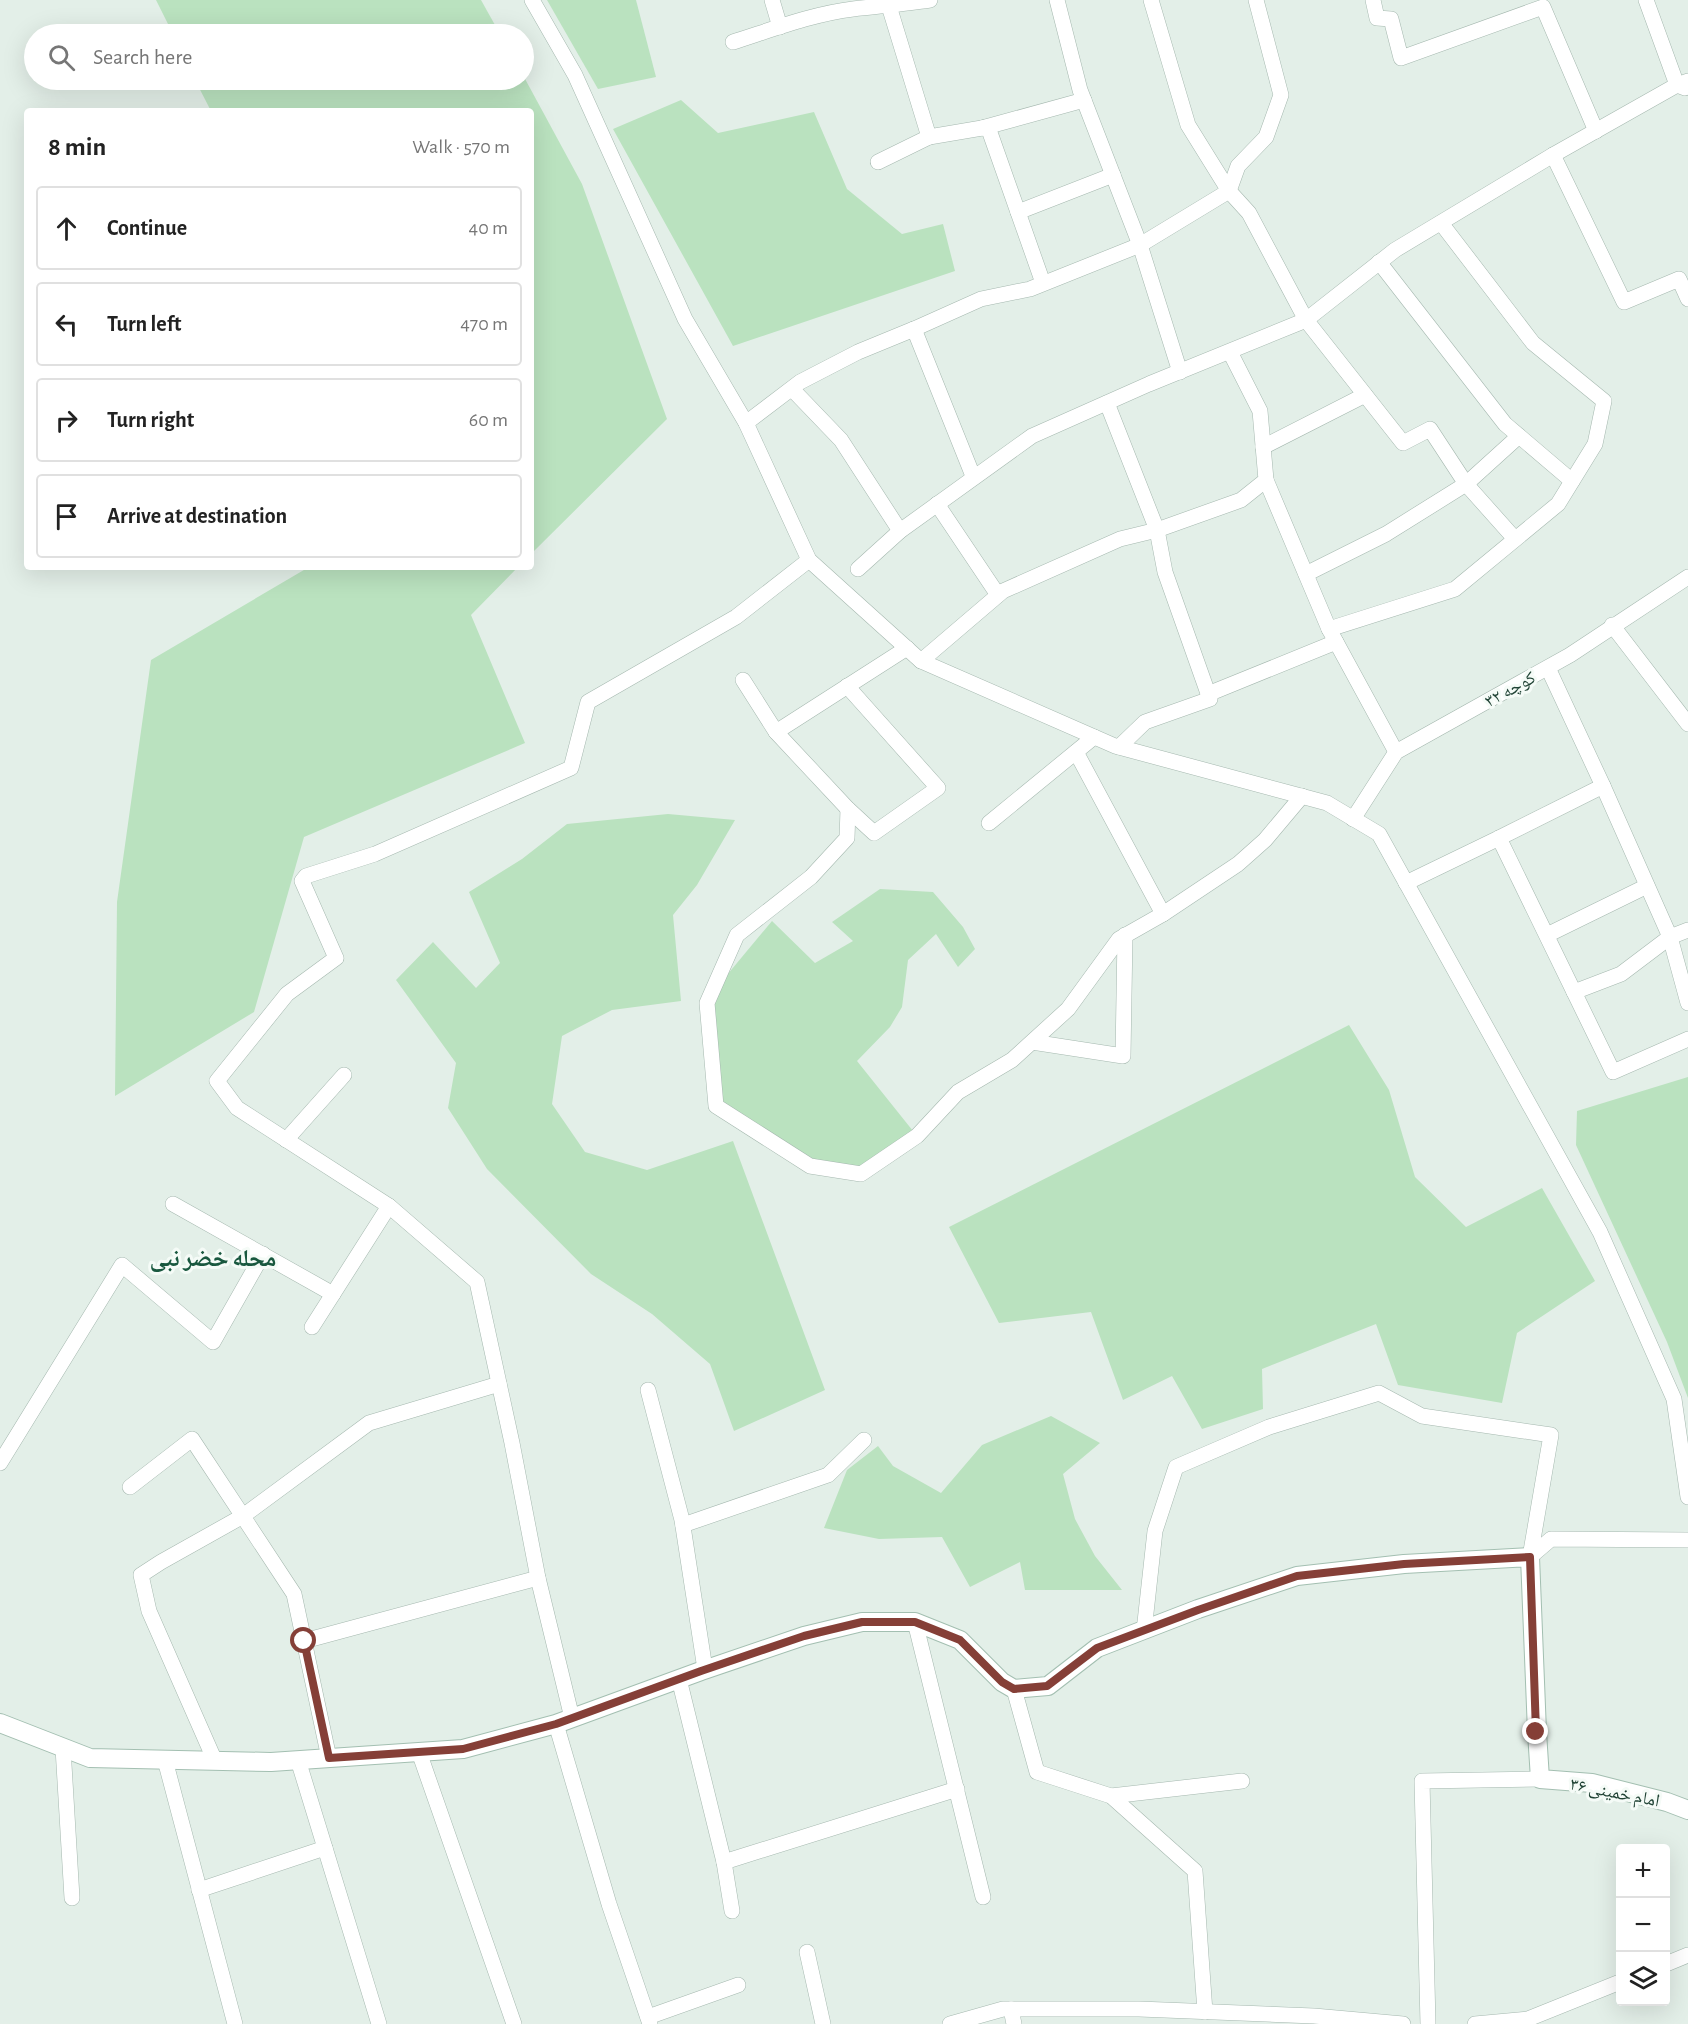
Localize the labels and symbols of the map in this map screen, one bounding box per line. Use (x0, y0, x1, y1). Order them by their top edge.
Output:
street label: کوچه ۳۲ (1482, 669, 1540, 712)
district label: محله خضر نبی (150, 1247, 276, 1272)
route start (290, 1627, 316, 1653)
route end (1522, 1718, 1548, 1744)
street label: ۳۶ امام خمینی (1568, 1775, 1661, 1812)

